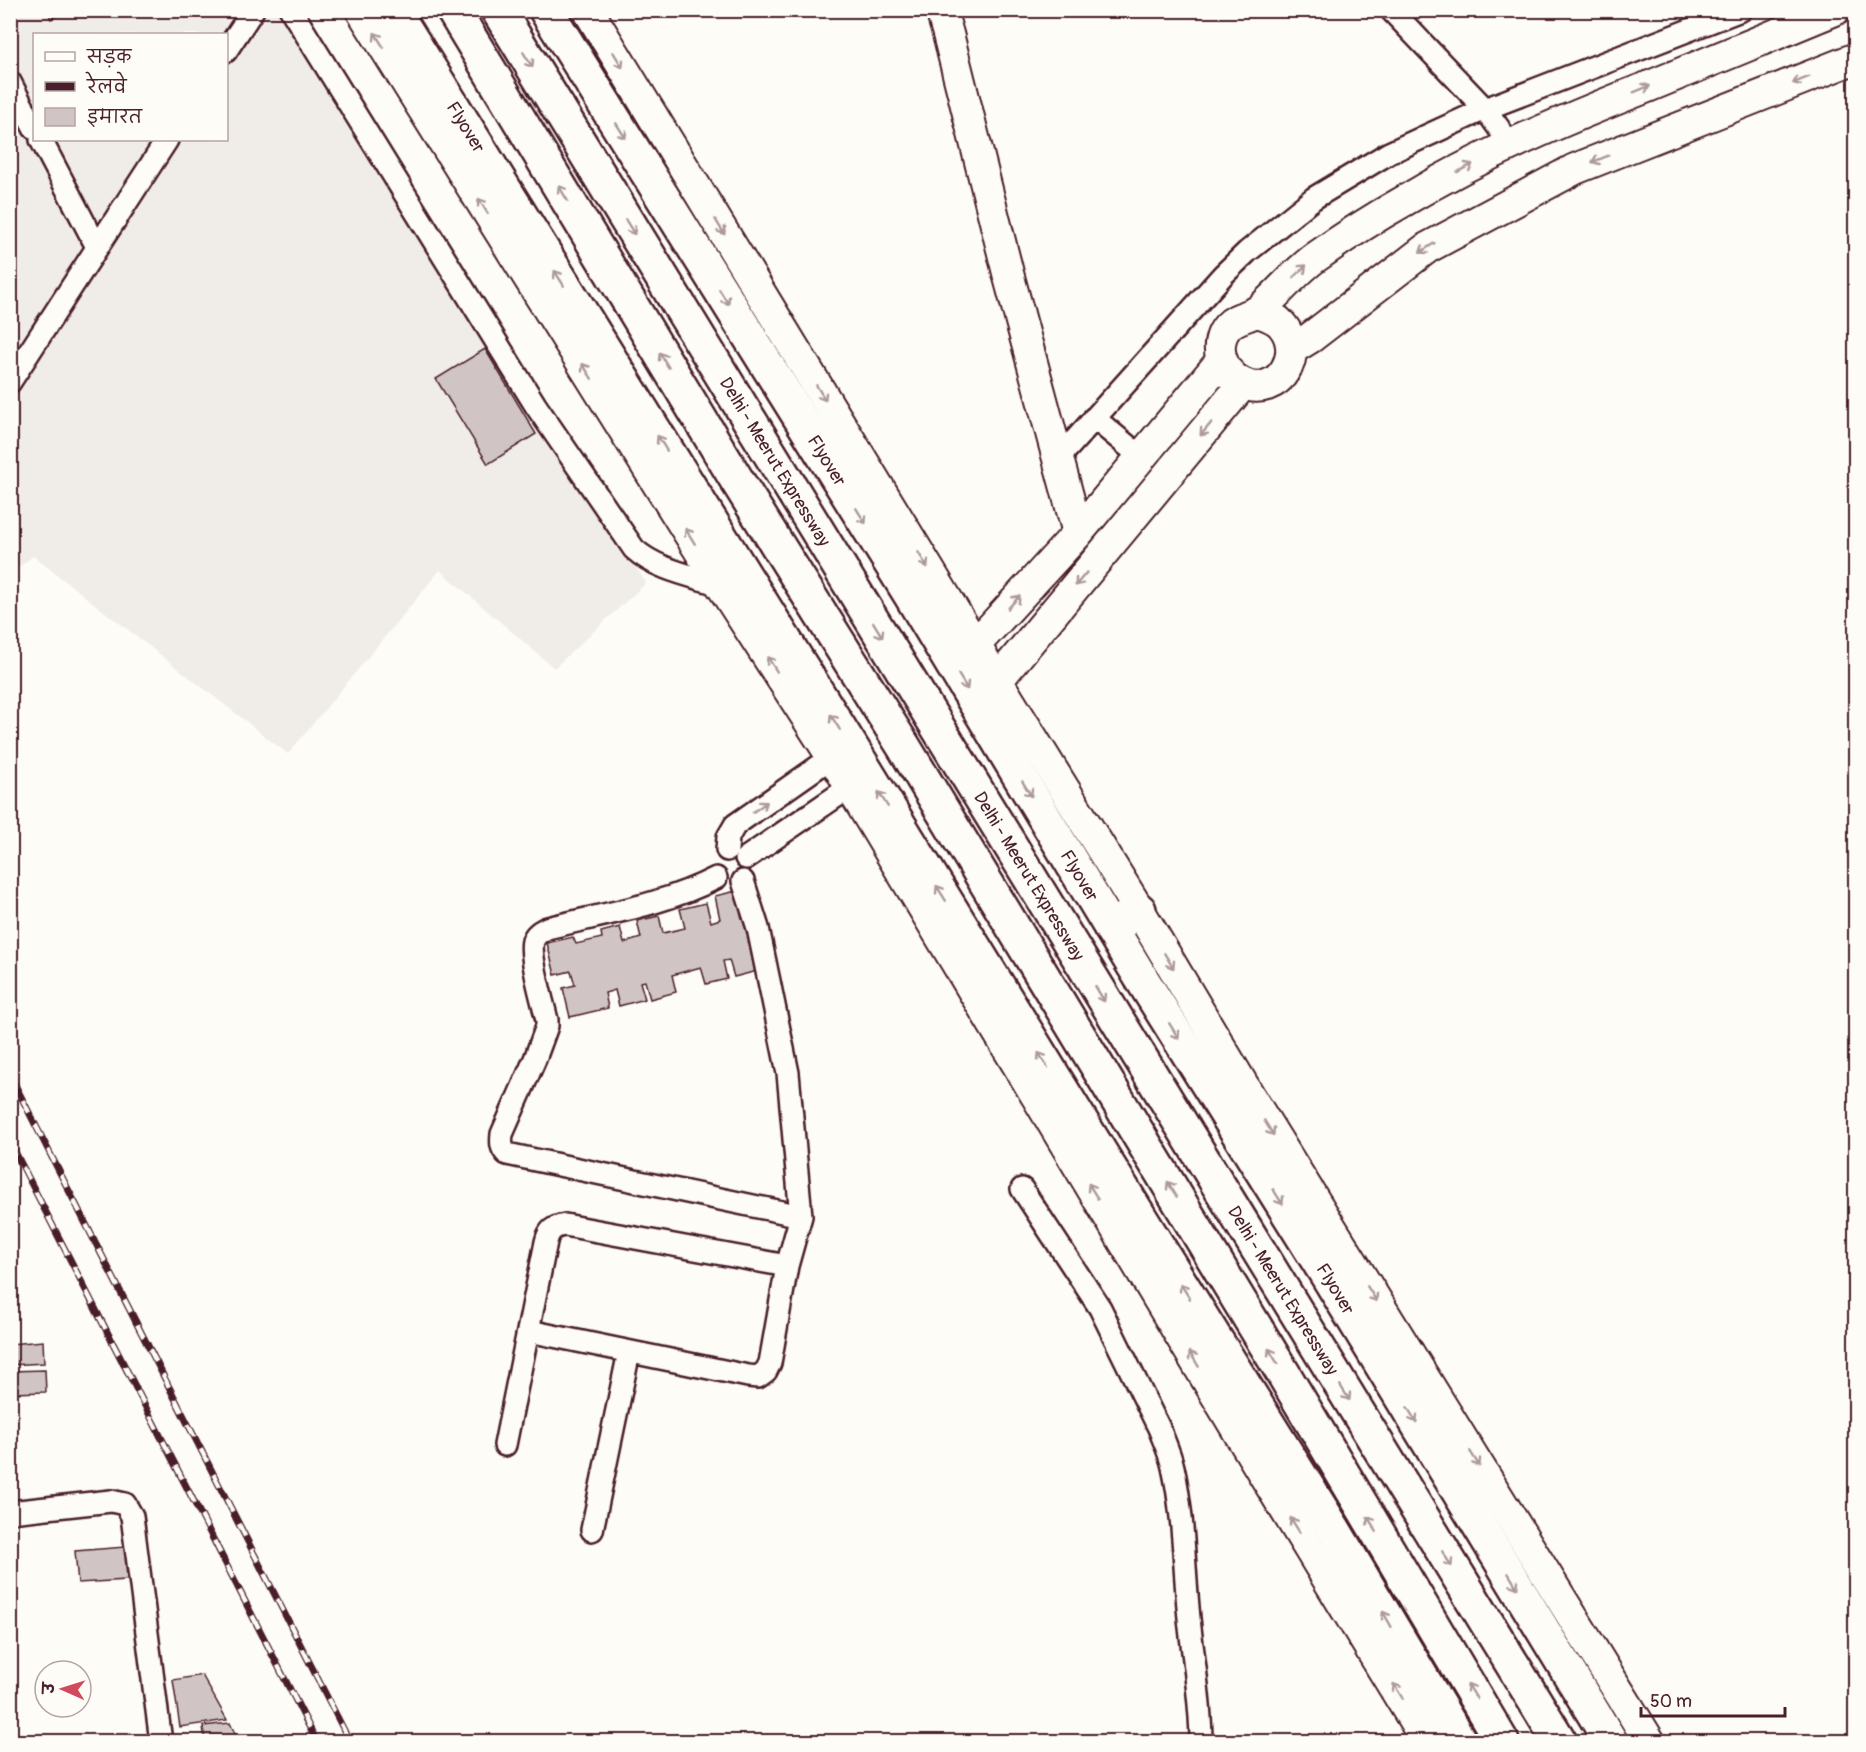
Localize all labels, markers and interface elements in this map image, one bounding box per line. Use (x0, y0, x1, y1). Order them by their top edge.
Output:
one-way arrow (373, 32, 385, 49)
legend (33, 33, 228, 141)
text: सड़क (86, 46, 132, 69)
one-way arrow (523, 51, 535, 68)
one-way arrow (613, 51, 625, 68)
text: रेलवे (85, 71, 128, 99)
one-way arrow (1792, 75, 1811, 86)
one-way arrow (1633, 82, 1651, 93)
street label: Flyover (441, 98, 490, 158)
text: इमारत (87, 106, 143, 129)
one-way arrow (616, 122, 628, 139)
one-way arrow (1591, 154, 1610, 165)
one-way arrow (1455, 162, 1473, 174)
one-way arrow (557, 185, 569, 202)
one-way arrow (477, 197, 490, 214)
one-way arrow (624, 218, 637, 235)
one-way arrow (714, 218, 726, 235)
one-way arrow (1419, 243, 1436, 255)
one-way arrow (1292, 264, 1307, 279)
one-way arrow (553, 270, 565, 287)
one-way arrow (719, 288, 731, 305)
one-way arrow (658, 352, 670, 369)
one-way arrow (580, 363, 592, 380)
street label: Delhi - Meerut Expressway (714, 373, 835, 551)
one-way arrow (815, 385, 828, 402)
one-way arrow (1199, 421, 1212, 437)
street label: Flyover (802, 431, 851, 491)
one-way arrow (655, 435, 668, 452)
one-way arrow (855, 507, 868, 524)
one-way arrow (684, 528, 696, 545)
one-way arrow (917, 551, 929, 568)
one-way arrow (1075, 571, 1088, 587)
one-way arrow (1007, 595, 1021, 610)
one-way arrow (872, 621, 884, 638)
one-way arrow (766, 656, 778, 673)
one-way arrow (957, 673, 969, 690)
one-way arrow (828, 714, 840, 731)
one-way arrow (1022, 780, 1034, 797)
street label: Delhi - Meerut Expressway (968, 788, 1089, 966)
one-way arrow (876, 791, 888, 808)
one-way arrow (752, 801, 768, 813)
street label: Flyover (1055, 846, 1104, 906)
one-way arrow (934, 885, 946, 902)
one-way arrow (1163, 952, 1175, 969)
one-way arrow (1095, 985, 1107, 1002)
one-way arrow (1169, 1022, 1181, 1039)
one-way arrow (1036, 1052, 1048, 1069)
one-way arrow (1264, 1119, 1276, 1136)
one-way arrow (1165, 1181, 1177, 1198)
one-way arrow (1087, 1183, 1099, 1200)
one-way arrow (1271, 1188, 1284, 1205)
street label: Delhi - Meerut Expressway (1222, 1202, 1343, 1380)
street label: Flyover (1311, 1259, 1360, 1320)
one-way arrow (1179, 1283, 1191, 1299)
one-way arrow (1365, 1285, 1378, 1302)
one-way arrow (1266, 1348, 1278, 1365)
one-way arrow (1188, 1351, 1200, 1368)
one-way arrow (1339, 1384, 1352, 1401)
one-way arrow (1405, 1406, 1418, 1423)
one-way arrow (1469, 1450, 1481, 1467)
one-way arrow (1366, 1516, 1378, 1533)
one-way arrow (1289, 1517, 1301, 1534)
one-way arrow (1441, 1550, 1454, 1567)
one-way arrow (1508, 1572, 1520, 1589)
one-way arrow (1380, 1611, 1392, 1628)
north arrow (33, 1659, 93, 1719)
scale bar (1641, 1680, 1785, 1718)
text: उ (39, 1681, 59, 1696)
one-way arrow (1391, 1683, 1403, 1700)
one-way arrow (1466, 1683, 1477, 1701)
text: 50 m (1650, 1690, 1692, 1713)

